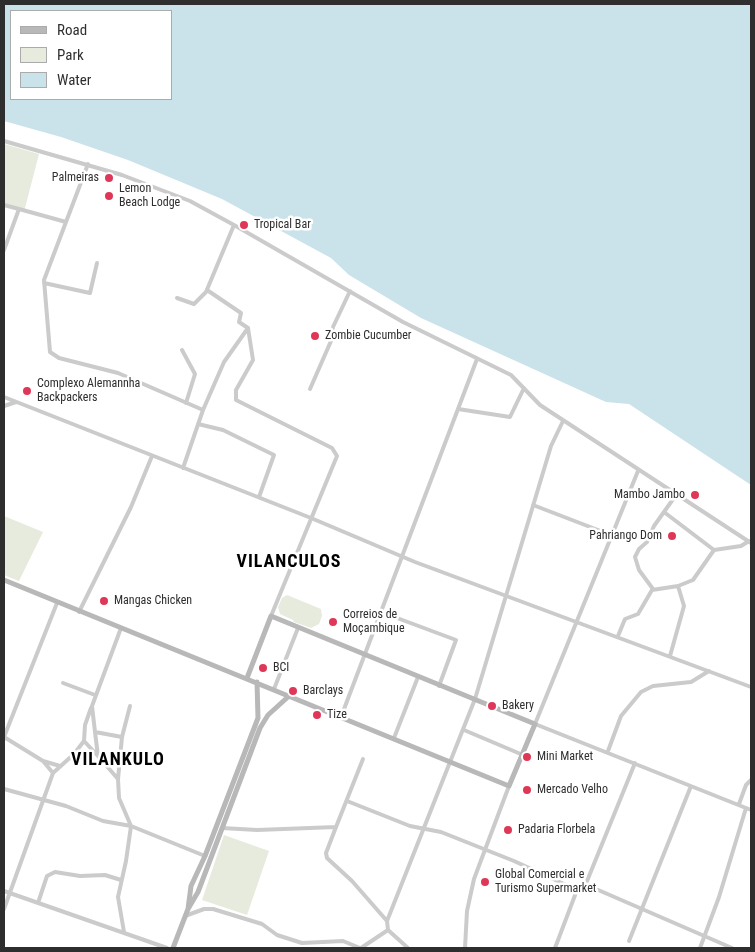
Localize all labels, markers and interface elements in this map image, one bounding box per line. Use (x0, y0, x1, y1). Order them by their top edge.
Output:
legend (10, 10, 172, 100)
text: Road (57, 21, 87, 39)
text: Park (57, 46, 84, 64)
text: Water (57, 71, 91, 89)
place label: Palmeiras (52, 171, 99, 185)
marker: Palmeiras (103, 172, 115, 184)
place label: Lemon Beach Lodge (119, 182, 180, 210)
marker: Lemon Beach Lodge (103, 190, 115, 202)
place label: Tropical Bar (254, 218, 311, 232)
marker: Tropical Bar (238, 219, 250, 231)
place label: Zombie Cucumber (325, 329, 411, 343)
marker: Zombie Cucumber (309, 330, 321, 342)
place label: Complexo Alemannha Backpackers (37, 377, 140, 405)
marker: Complexo Alemannha Backpackers (21, 385, 33, 397)
place label: Mambo Jambo (614, 488, 685, 502)
marker: Mambo Jambo (689, 489, 701, 501)
place label: Pahriango Dom (589, 529, 662, 543)
marker: Pahriango Dom (666, 530, 678, 542)
district label: VILANCULOS (235, 551, 343, 573)
place label: Mangas Chicken (114, 594, 192, 608)
marker: Mangas Chicken (98, 595, 110, 607)
place label: Correios de Moçambique (343, 608, 405, 636)
marker: Correios de Moçambique (327, 616, 339, 628)
place label: BCI (273, 661, 289, 675)
marker: BCI (257, 662, 269, 674)
place label: Barclays (303, 684, 343, 698)
marker: Barclays (287, 685, 299, 697)
place label: Bakery (502, 699, 534, 713)
marker: Bakery (486, 700, 498, 712)
place label: Tize (327, 708, 347, 722)
marker: Tize (311, 709, 323, 721)
district label: VILANKULO (70, 749, 166, 771)
place label: Mini Market (537, 750, 593, 764)
marker: Mini Market (521, 751, 533, 763)
place label: Mercado Velho (537, 783, 608, 797)
marker: Mercado Velho (521, 784, 533, 796)
place label: Padaria Florbela (518, 823, 595, 837)
marker: Padaria Florbela (502, 824, 514, 836)
place label: Global Comercial e Turismo Supermarket (495, 868, 596, 896)
marker: Global Comercial e Turismo Supermarket (479, 876, 491, 888)

